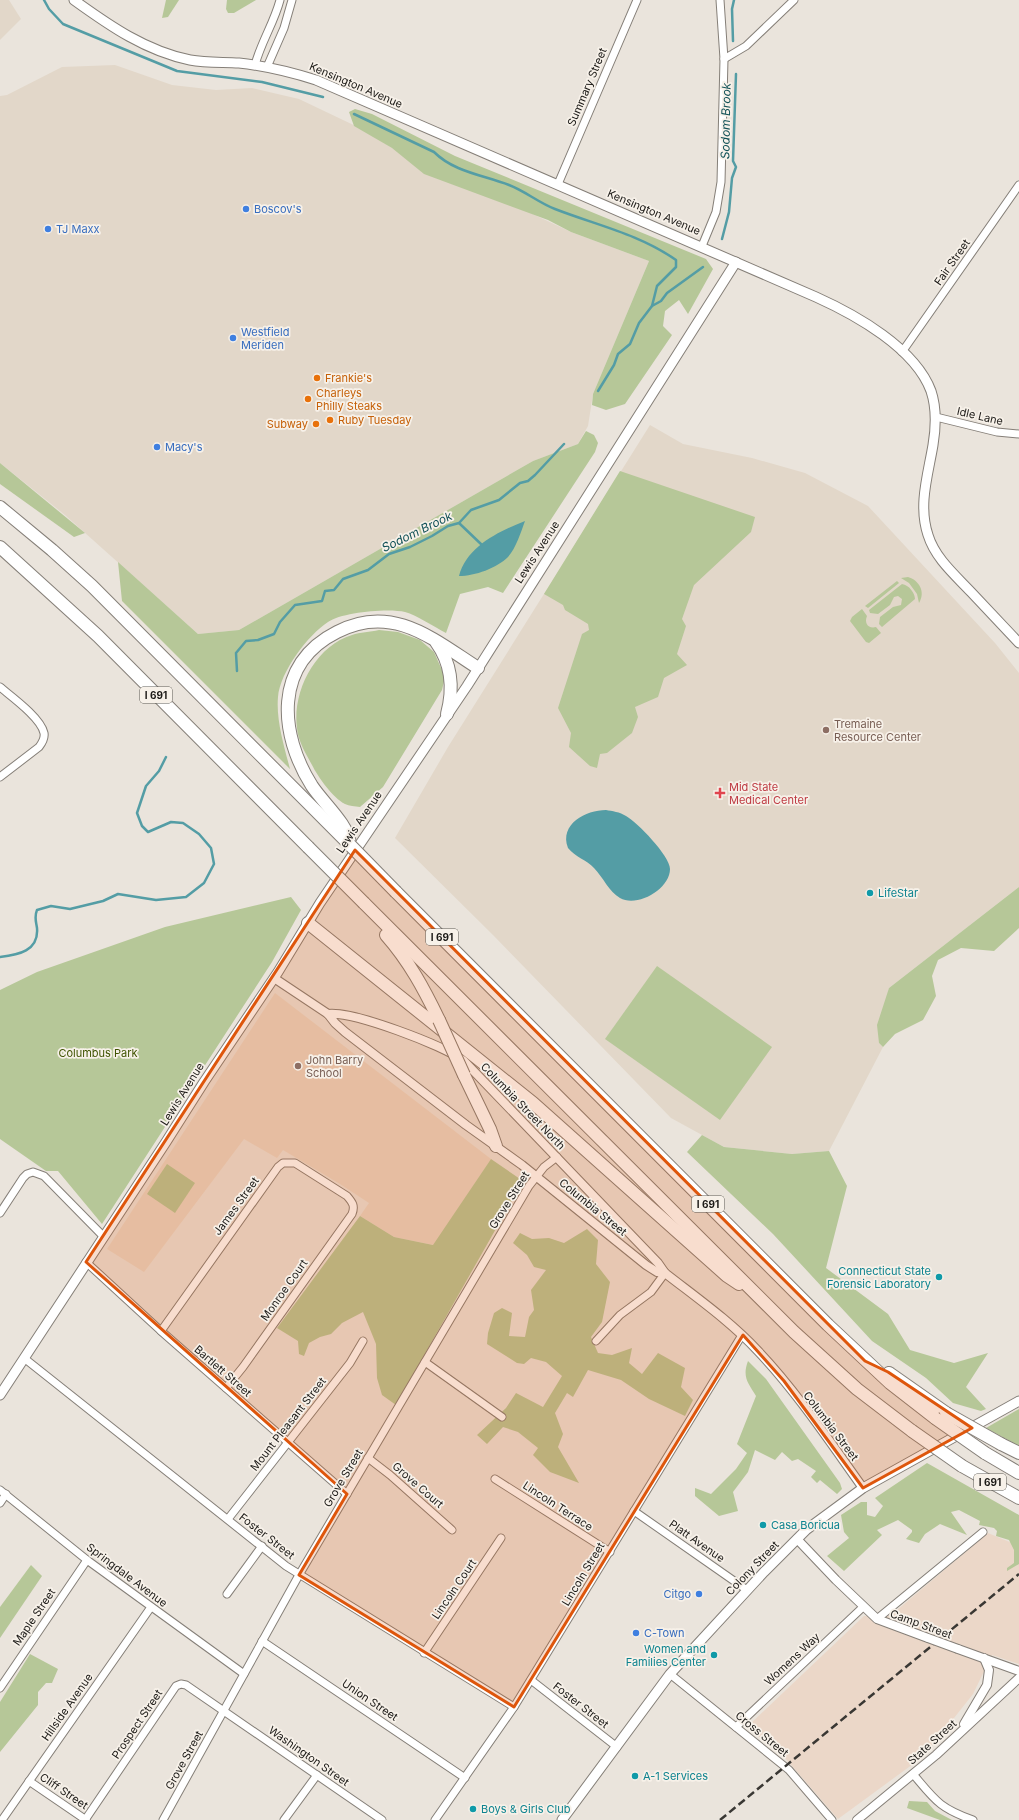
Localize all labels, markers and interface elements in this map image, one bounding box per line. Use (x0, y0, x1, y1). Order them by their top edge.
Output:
street label: Summary Street (564, 45, 610, 128)
street label: Kensington Avenue (307, 59, 405, 111)
water label: Sodom Brook (717, 82, 734, 159)
street label: Kensington Avenue (605, 186, 703, 238)
place label: Boscov's (254, 202, 302, 216)
marker: Boscov's (241, 204, 251, 214)
place label: TJ Maxx (56, 222, 100, 236)
marker: TJ Maxx (43, 224, 53, 234)
street label: Fair Street (931, 236, 973, 288)
place label: Westfield Meriden (241, 325, 289, 352)
marker: Westfield Meriden (228, 333, 238, 343)
place label: Frankie's (325, 371, 372, 385)
marker: Frankie's (312, 373, 322, 383)
place label: Charleys Philly Steaks (316, 386, 382, 413)
marker: Charleys Philly Steaks (303, 394, 313, 404)
street label: Idle Lane (955, 404, 1005, 428)
place label: Ruby Tuesday (338, 413, 411, 427)
marker: Ruby Tuesday (325, 415, 335, 425)
place label: Subway (267, 417, 308, 431)
marker: Subway (311, 419, 321, 429)
place label: Macy's (165, 440, 203, 454)
marker: Macy's (152, 442, 162, 452)
water label: Sodom Brook (379, 508, 455, 555)
street label: Lewis Avenue (512, 518, 562, 586)
road number: I 691 (140, 687, 172, 703)
place label: Tremaine Resource Center (834, 717, 921, 744)
marker: Tremaine Resource Center (821, 725, 831, 735)
place label: Mid State Medical Center (729, 780, 808, 807)
marker: Mid State Medical Center (714, 787, 726, 799)
street label: Lewis Avenue (333, 788, 385, 856)
place label: LifeStar (878, 886, 918, 900)
marker: LifeStar (865, 888, 875, 898)
road number: I 691 (426, 929, 458, 945)
park label: Columbus Park (58, 1046, 138, 1060)
place label: John Barry School (306, 1053, 363, 1080)
street label: Lewis Avenue (157, 1060, 207, 1128)
street label: Columbia Street North (478, 1060, 568, 1152)
marker: John Barry School (293, 1061, 303, 1071)
street label: Grove Street (486, 1168, 532, 1231)
street label: James Street (210, 1174, 262, 1238)
street label: Columbia Street (556, 1175, 630, 1239)
road number: I 691 (692, 1196, 724, 1212)
street label: Monroe Court (258, 1256, 311, 1324)
place label: Connecticut State Forensic Laboratory (827, 1264, 931, 1291)
marker: Connecticut State Forensic Laboratory (934, 1272, 944, 1282)
street label: Bartlett Street (191, 1342, 255, 1400)
street label: Mount Pleasant Street (247, 1374, 329, 1474)
street label: Columbia Street (800, 1389, 862, 1464)
street label: Grove Street (320, 1446, 366, 1509)
street label: Grove Court (390, 1459, 447, 1511)
road number: I 691 (974, 1474, 1006, 1490)
street label: Lincoln Terrace (520, 1478, 596, 1534)
street label: Foster Street (236, 1510, 298, 1562)
street label: Platt Avenue (667, 1517, 727, 1565)
place label: Casa Boricua (771, 1518, 840, 1532)
marker: Casa Boricua (758, 1520, 768, 1530)
street label: Colony Street (722, 1537, 782, 1598)
street label: Lincoln Street (559, 1539, 608, 1608)
street label: Springdale Avenue (84, 1540, 170, 1610)
street label: Lincoln Court (429, 1556, 479, 1622)
street label: Maple Street (10, 1585, 58, 1648)
place label: Citgo (663, 1587, 691, 1601)
marker: Citgo (694, 1589, 704, 1599)
street label: Camp Street (888, 1606, 954, 1642)
place label: C-Town (644, 1626, 684, 1640)
marker: C-Town (631, 1628, 641, 1638)
street label: Womens Way (761, 1630, 823, 1688)
place label: Women and Families Center (626, 1642, 706, 1669)
marker: Women and Families Center (709, 1650, 719, 1660)
street label: Hillside Avenue (38, 1670, 96, 1744)
street label: Union Street (339, 1676, 401, 1724)
street label: Foster Street (550, 1679, 612, 1731)
street label: Prospect Street (109, 1686, 166, 1761)
street label: Cross Street (733, 1708, 792, 1760)
street label: State Street (905, 1716, 960, 1768)
street label: Washington Street (266, 1723, 352, 1789)
street label: Grove Street (162, 1728, 206, 1792)
place label: A-1 Services (643, 1769, 708, 1783)
street label: Cliff Street (37, 1770, 91, 1812)
marker: A-1 Services (630, 1771, 640, 1781)
place label: Boys & Girls Club (481, 1802, 571, 1816)
marker: Boys & Girls Club (468, 1804, 478, 1814)

